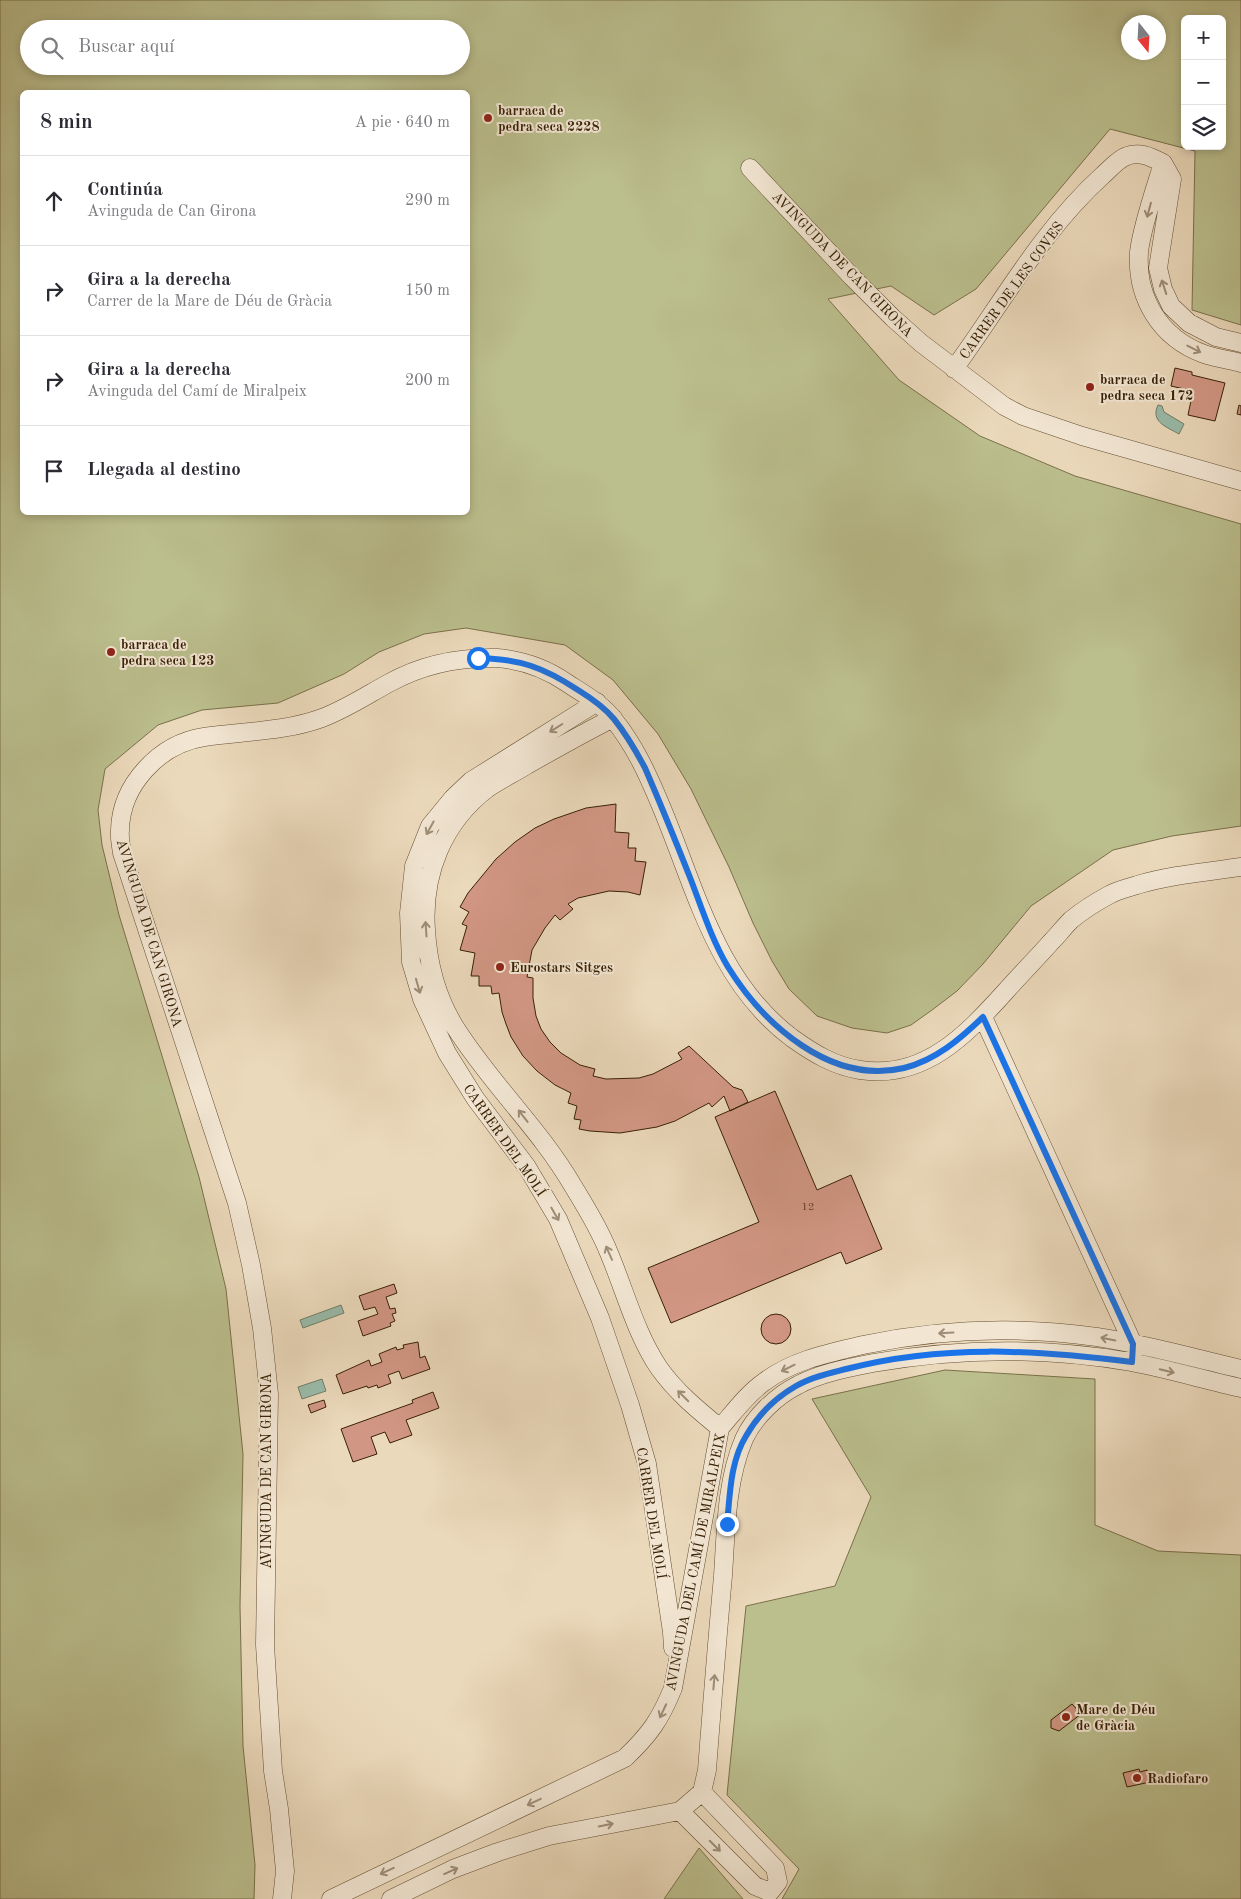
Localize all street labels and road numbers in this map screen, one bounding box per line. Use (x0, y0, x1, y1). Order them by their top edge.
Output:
street label: AVINGUDA DE CAN GIRONA (769, 189, 916, 340)
street label: CARRER DE LES COVES (957, 219, 1066, 362)
street label: AVINGUDA DE CAN GIRONA (114, 837, 184, 1029)
street label: CARRER DEL MOLÍ (460, 1080, 551, 1199)
street label: AVINGUDA DE CAN GIRONA (260, 1373, 274, 1569)
street label: AVINGUDA DEL CAMÍ DE MIRALPEIX (661, 1431, 728, 1692)
street label: CARRER DEL MOLÍ (634, 1446, 671, 1580)

